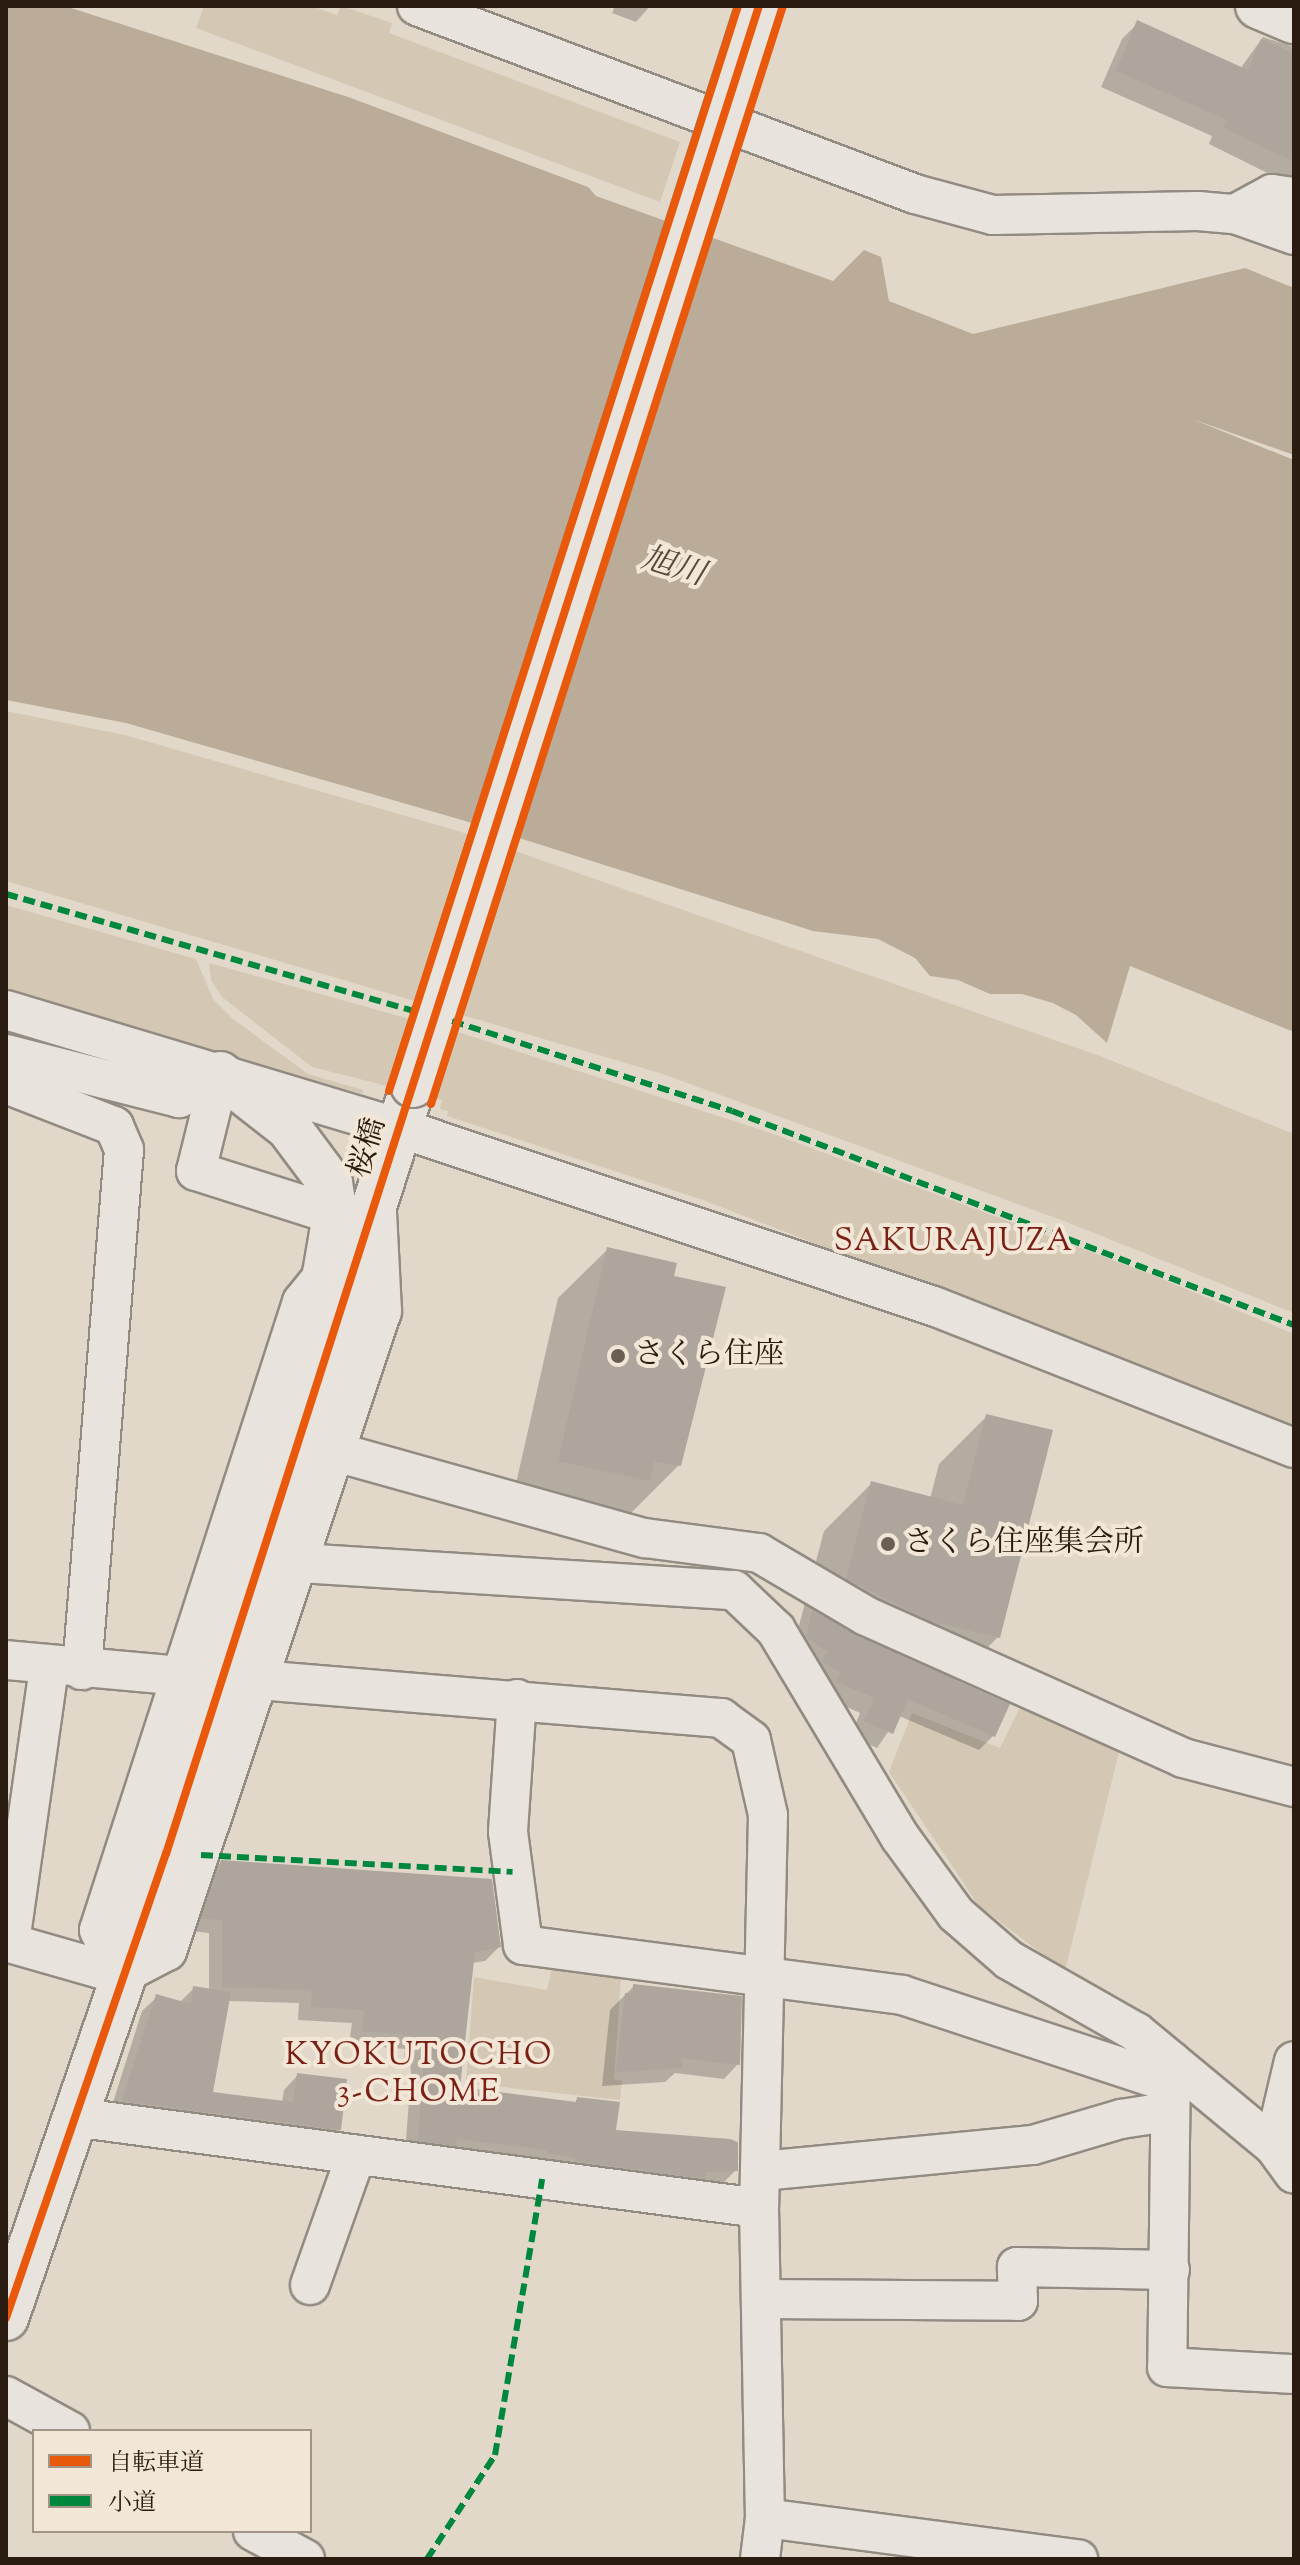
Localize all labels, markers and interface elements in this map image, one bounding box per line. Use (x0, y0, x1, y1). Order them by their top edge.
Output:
water label: 旭川 (637, 540, 709, 596)
street label: 桜橋 (343, 1114, 395, 1182)
district label: SAKURAJUZA (834, 1223, 1074, 1261)
place label: さくら住座 (634, 1338, 784, 1374)
marker: さくら住座 (609, 1347, 627, 1365)
place label: さくら住座集会所 (904, 1526, 1144, 1562)
marker: さくら住座集会所 (879, 1535, 897, 1553)
district label: KYOKUTOCHO 3-CHOME (285, 2038, 553, 2113)
legend (32, 2429, 312, 2533)
text: 自転車道 (108, 2447, 204, 2481)
text: 小道 (108, 2487, 156, 2521)

